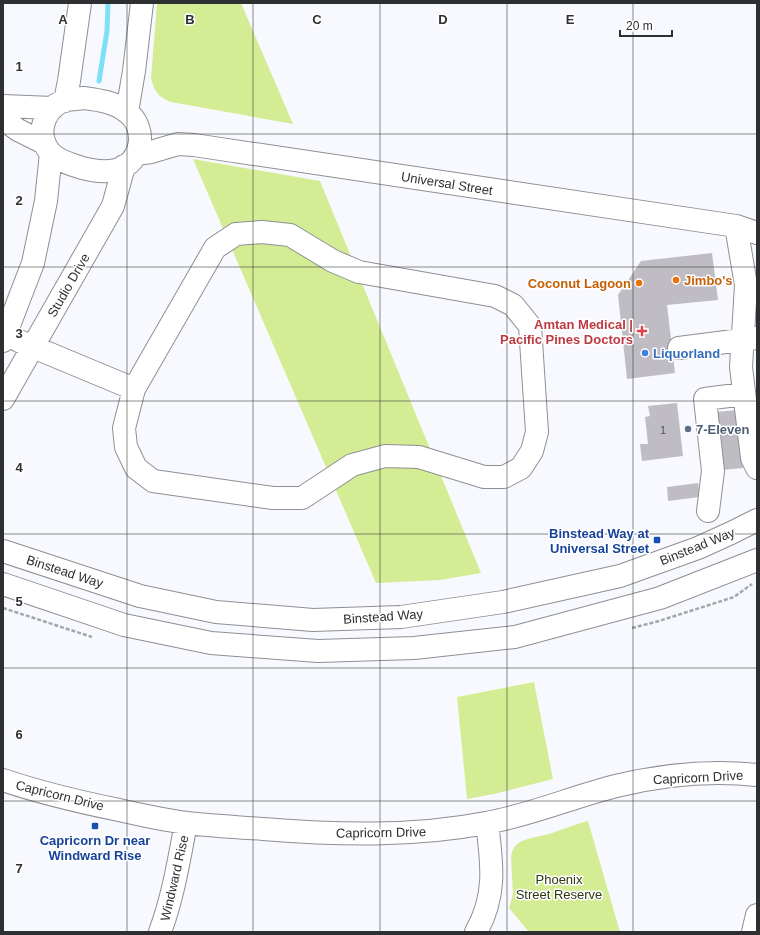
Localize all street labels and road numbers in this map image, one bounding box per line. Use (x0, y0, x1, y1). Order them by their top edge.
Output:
street label: Universal Street (400, 169, 494, 198)
street label: Studio Drive (44, 251, 93, 320)
street label: Binstead Way (657, 524, 737, 568)
street label: Binstead Way (25, 552, 106, 591)
street label: Binstead Way (343, 606, 424, 627)
street label: Capricorn Drive (653, 768, 744, 787)
street label: Capricorn Drive (14, 777, 106, 814)
street label: Capricorn Drive (336, 824, 426, 841)
street label: Windward Rise (157, 834, 192, 922)

